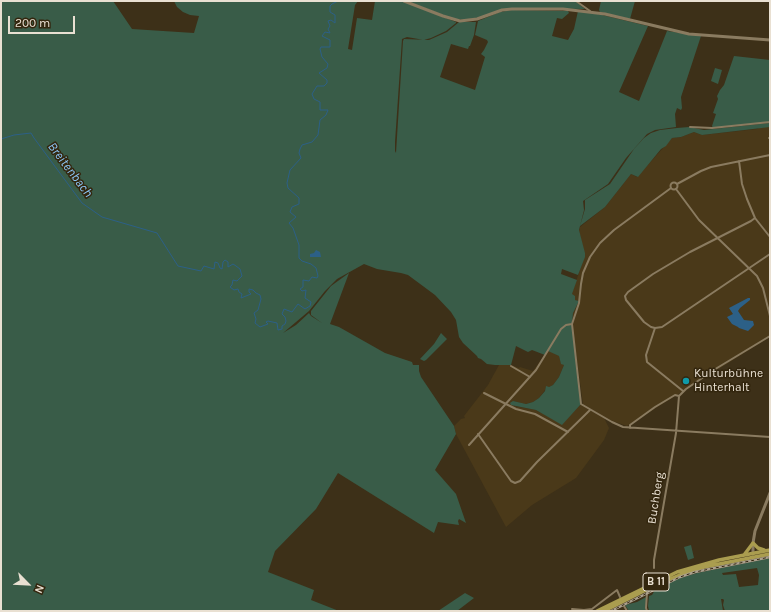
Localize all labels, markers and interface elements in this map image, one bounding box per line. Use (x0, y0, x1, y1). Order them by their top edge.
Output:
scale bar (10, 8, 77, 34)
text: 200 m (15, 16, 50, 30)
water label: Breitenbach (44, 139, 96, 201)
place label: Kulturbühne Hinterhalt (694, 367, 763, 395)
marker: Kulturbühne Hinterhalt (681, 376, 691, 386)
street label: Buchberg (645, 471, 667, 525)
north arrow (8, 564, 48, 604)
road number: B 11 (643, 573, 669, 591)
text: N (32, 583, 47, 595)

